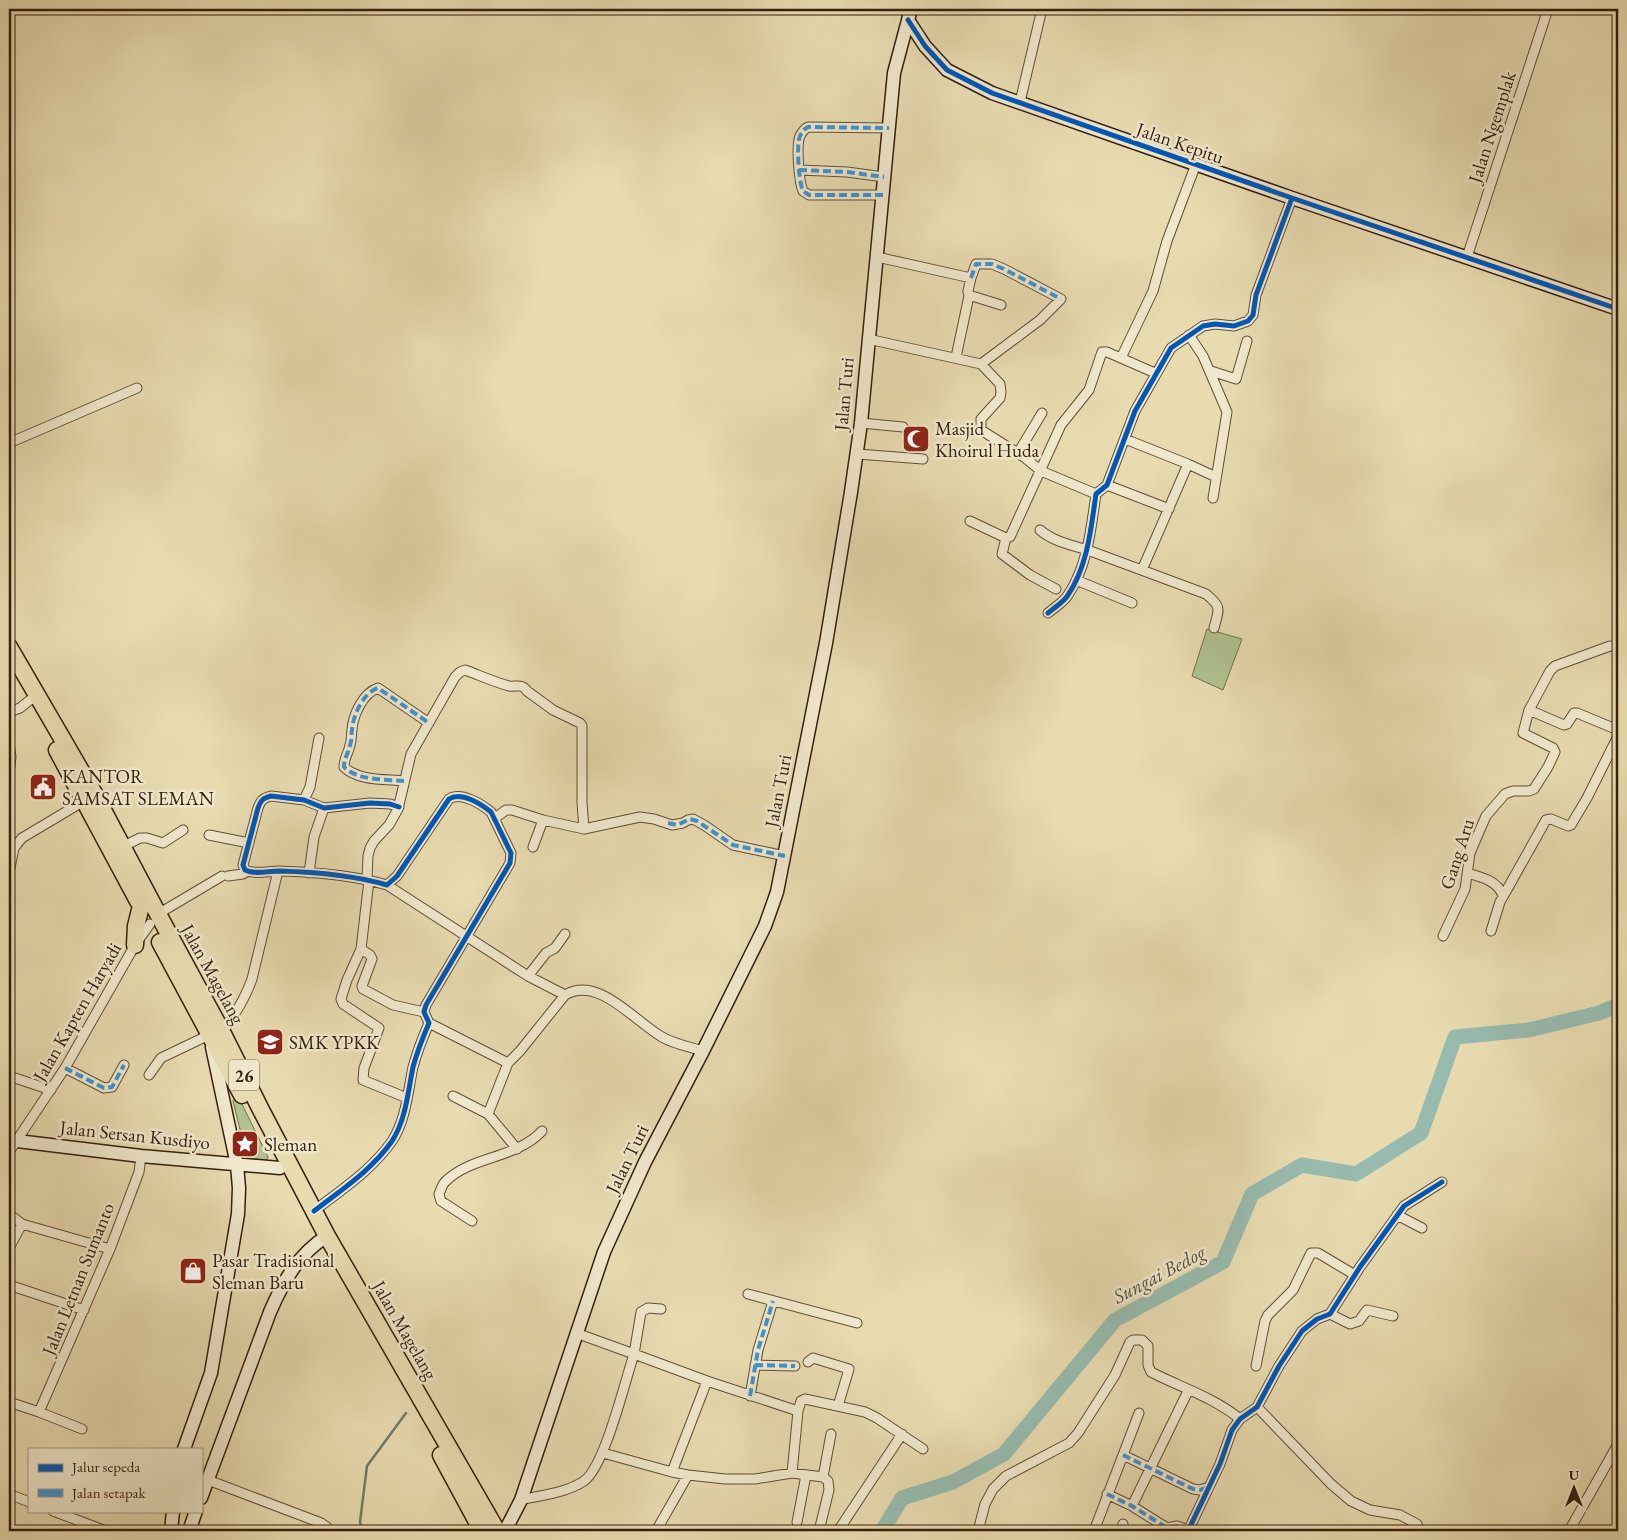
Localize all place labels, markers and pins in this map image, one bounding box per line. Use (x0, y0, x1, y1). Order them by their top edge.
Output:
place label: Masjid Khoirul Huda (935, 416, 1040, 463)
mosque icon: Masjid Khoirul Huda (901, 424, 931, 454)
place label: KANTOR SAMSAT SLEMAN (62, 764, 214, 811)
public building icon: KANTOR SAMSAT SLEMAN (28, 772, 58, 802)
school or university icon: SMK YPKK (255, 1027, 285, 1057)
place label: SMK YPKK (289, 1030, 380, 1055)
place icon: Sleman (230, 1129, 260, 1159)
place label: Sleman (264, 1132, 317, 1157)
place label: Pasar Tradisional Sleman Baru (212, 1248, 335, 1295)
shop icon: Pasar Tradisional Sleman Baru (178, 1256, 208, 1286)

